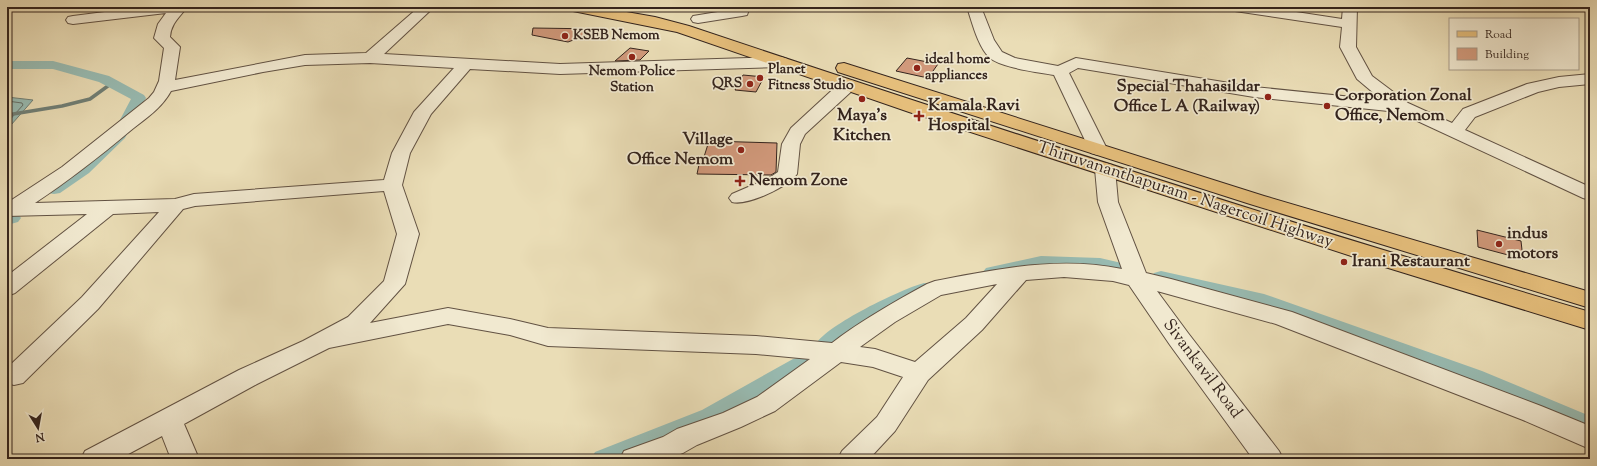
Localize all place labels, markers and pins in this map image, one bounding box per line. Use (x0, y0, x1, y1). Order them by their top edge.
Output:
place label: KSEB Nemom (573, 26, 660, 46)
marker: KSEB Nemom (560, 31, 570, 41)
place label: ideal home appliances (925, 50, 991, 86)
marker: Nemom Police Station (627, 52, 637, 62)
place label: Planet Fitness Studio (768, 60, 854, 96)
place label: Nemom Police Station (589, 62, 676, 98)
marker: ideal home appliances (912, 63, 922, 73)
marker: Planet Fitness Studio (755, 73, 765, 83)
place label: QRS (712, 74, 742, 94)
place label: Special Thahasildar Office L A (Railway) (1114, 75, 1261, 119)
marker: QRS (745, 79, 755, 89)
place label: Corporation Zonal Office, Nemom (1335, 84, 1472, 128)
marker: Special Thahasildar Office L A (Railway) (1263, 92, 1273, 102)
marker: Maya's Kitchen (857, 94, 867, 104)
place label: Kamala Ravi Hospital (928, 94, 1020, 138)
marker: Corporation Zonal Office, Nemom (1322, 101, 1332, 111)
place label: Maya's Kitchen (833, 104, 892, 148)
marker: Kamala Ravi Hospital (913, 110, 925, 122)
place label: Village Office Nemom (627, 128, 734, 172)
marker: Village Office Nemom (736, 145, 746, 155)
place label: Nemom Zone (749, 169, 848, 193)
marker: Nemom Zone (734, 175, 746, 187)
place label: indus motors (1507, 222, 1559, 266)
marker: indus motors (1494, 239, 1504, 249)
place label: Irani Restaurant (1352, 250, 1470, 274)
marker: Irani Restaurant (1339, 257, 1349, 267)

